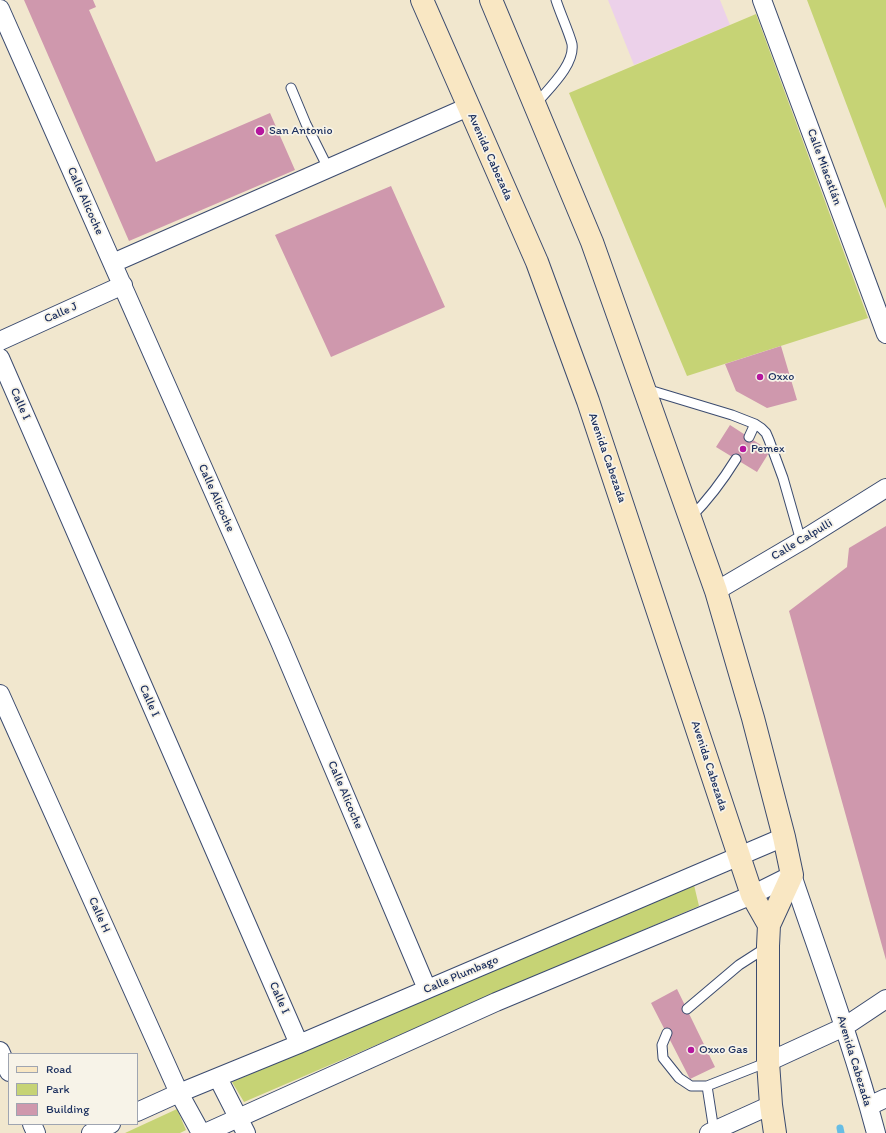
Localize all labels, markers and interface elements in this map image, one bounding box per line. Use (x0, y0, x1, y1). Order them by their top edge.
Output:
street label: Avenida Cabezada (464, 111, 516, 203)
place label: San Antonio (269, 124, 333, 138)
marker: San Antonio (254, 125, 266, 137)
street label: Calle Miacatlán (803, 127, 845, 207)
street label: Calle Alicoche (64, 165, 106, 237)
street label: Calle J (42, 299, 80, 327)
place label: Oxxo (768, 370, 794, 384)
marker: Oxxo (755, 372, 765, 382)
street label: Calle I (7, 386, 33, 422)
street label: Avenida Cabezada (585, 411, 629, 505)
place label: Pemex (751, 442, 785, 456)
marker: Pemex (738, 444, 748, 454)
street label: Calle Alicoche (195, 462, 237, 534)
street label: Calle Calpulli (769, 516, 835, 564)
street label: Calle I (136, 683, 162, 719)
street label: Avenida Cabezada (688, 719, 730, 813)
street label: Calle Alicoche (324, 759, 366, 831)
street label: Calle H (85, 895, 113, 935)
street label: Calle Plumbago (421, 953, 501, 997)
street label: Calle I (266, 980, 292, 1016)
street label: Avenida Cabezada (833, 1014, 875, 1108)
place label: Oxxo Gas (699, 1043, 748, 1057)
marker: Oxxo Gas (686, 1045, 696, 1055)
legend (8, 1053, 138, 1125)
text: Road (46, 1062, 72, 1076)
text: Park (46, 1082, 70, 1096)
text: Building (46, 1102, 89, 1116)

